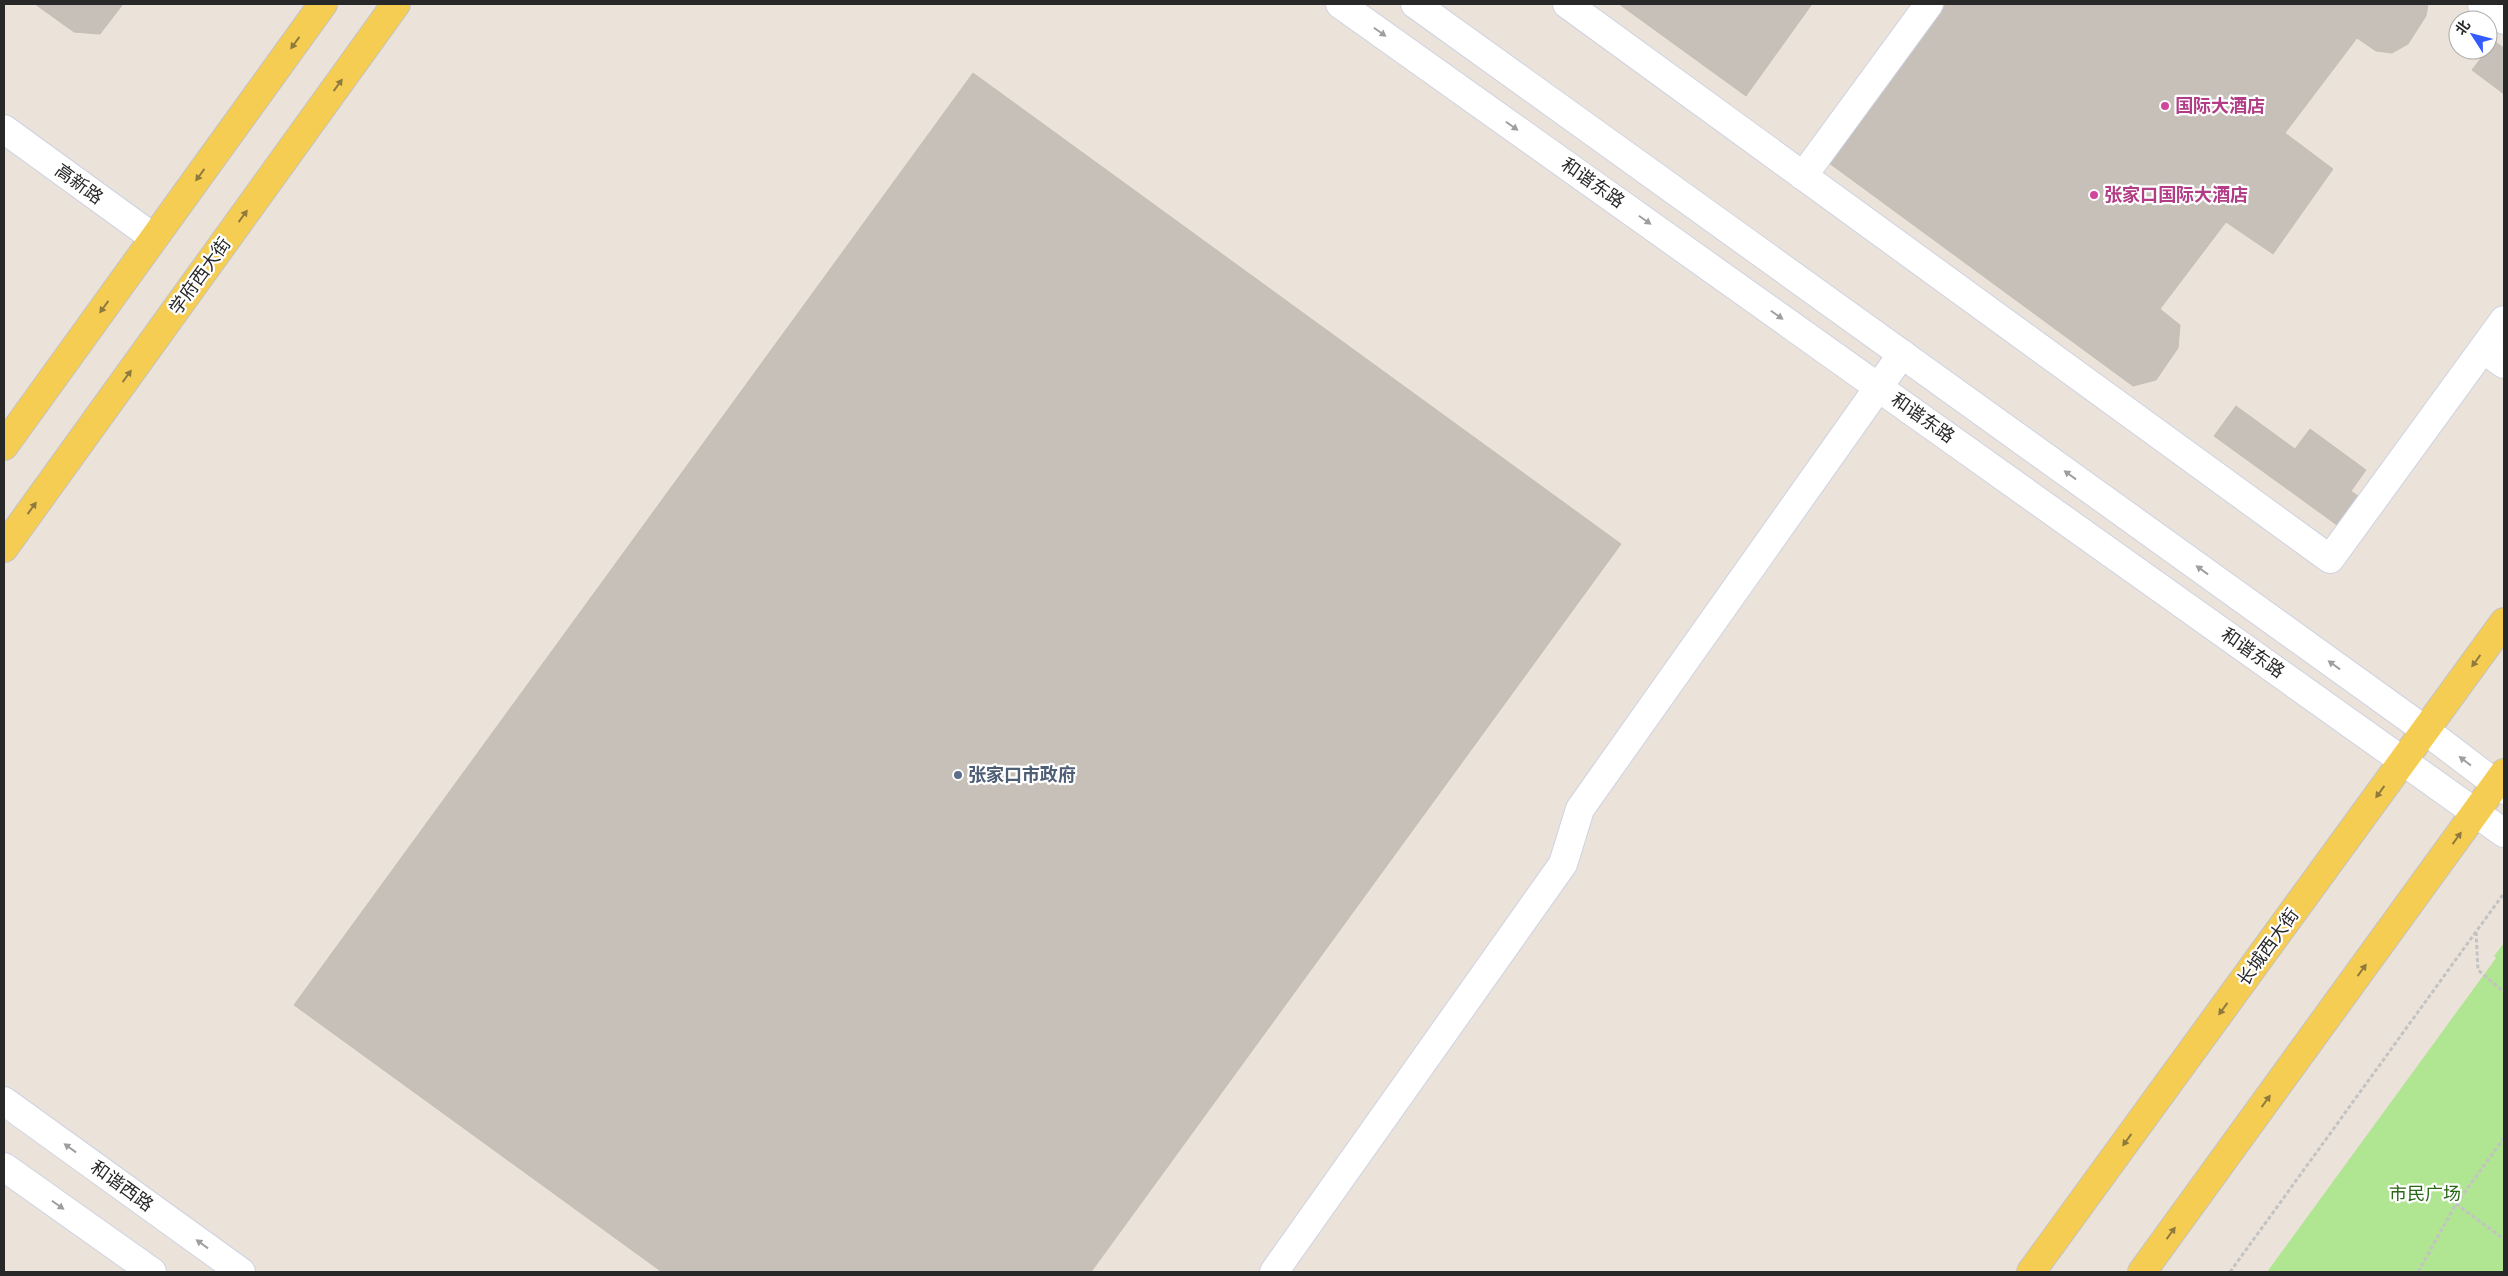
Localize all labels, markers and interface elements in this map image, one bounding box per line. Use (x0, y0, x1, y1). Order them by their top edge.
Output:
north arrow (2448, 10, 2498, 60)
text: 北 (2451, 16, 2473, 38)
one-way arrow (1373, 27, 1387, 37)
one-way arrow (290, 36, 300, 50)
one-way arrow (333, 78, 343, 91)
place label: 国际大酒店 (2175, 94, 2265, 116)
marker: 国际大酒店 (2159, 100, 2171, 112)
one-way arrow (1506, 121, 1519, 131)
street label: 和谐东路 (1558, 153, 1629, 212)
street label: 高新路 (51, 158, 108, 208)
one-way arrow (195, 168, 205, 182)
place label: 张家口国际大酒店 (2104, 183, 2248, 205)
marker: 张家口国际大酒店 (2088, 189, 2100, 201)
one-way arrow (238, 209, 248, 223)
one-way arrow (1638, 215, 1651, 226)
street label: 学府西大街 (164, 233, 235, 318)
one-way arrow (99, 300, 110, 313)
one-way arrow (1770, 310, 1784, 320)
one-way arrow (122, 370, 132, 383)
street label: 和谐东路 (1888, 388, 1959, 447)
one-way arrow (2063, 470, 2077, 480)
one-way arrow (27, 501, 37, 515)
one-way arrow (2195, 565, 2209, 575)
street label: 和谐东路 (2218, 623, 2289, 682)
one-way arrow (2470, 654, 2481, 667)
one-way arrow (2327, 660, 2341, 670)
one-way arrow (2459, 755, 2472, 766)
place label: 张家口市政府 (968, 763, 1076, 785)
marker: 张家口市政府 (952, 769, 964, 781)
one-way arrow (2375, 786, 2385, 799)
one-way arrow (2452, 831, 2462, 845)
street label: 长城西大街 (2232, 904, 2303, 989)
one-way arrow (2356, 964, 2367, 977)
one-way arrow (2218, 1002, 2228, 1016)
one-way arrow (2261, 1094, 2271, 1108)
one-way arrow (2122, 1133, 2132, 1147)
one-way arrow (64, 1143, 77, 1154)
street label: 和谐西路 (87, 1155, 158, 1215)
park label: 市民广场 (2389, 1182, 2461, 1204)
one-way arrow (51, 1200, 65, 1210)
one-way arrow (2165, 1227, 2176, 1240)
one-way arrow (195, 1239, 208, 1249)

